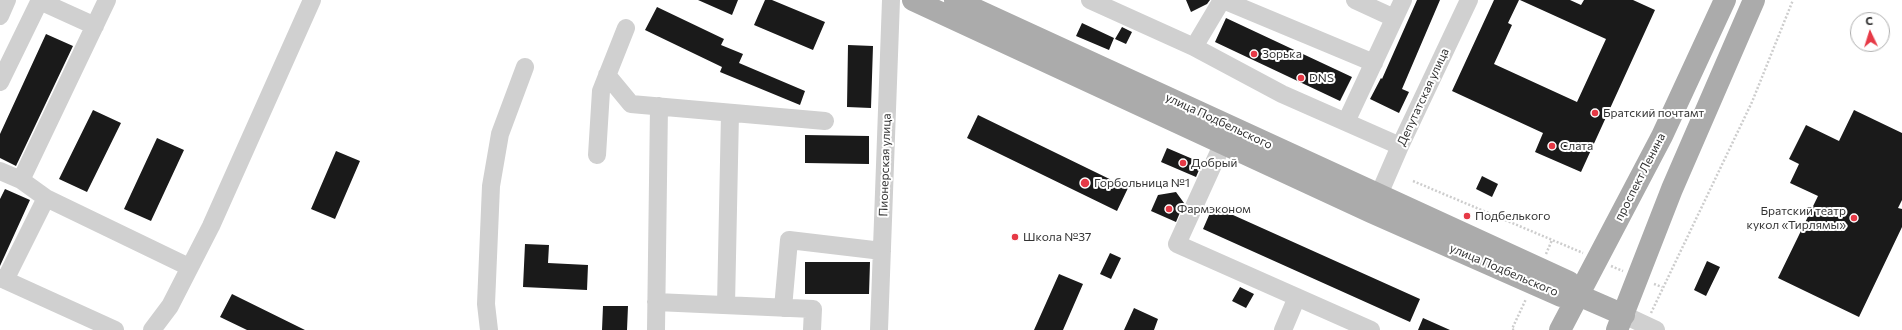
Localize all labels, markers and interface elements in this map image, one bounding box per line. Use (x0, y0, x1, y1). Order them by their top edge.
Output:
north arrow (1850, 12, 1890, 52)
text: С (1865, 14, 1873, 27)
street label: Депутатская улица (1394, 46, 1452, 148)
place label: Зорька (1262, 47, 1302, 61)
marker: Зорька (1249, 49, 1259, 59)
place label: DNS (1309, 71, 1334, 85)
marker: DNS (1296, 73, 1306, 83)
street label: улица Подбельского (1163, 90, 1275, 152)
place label: Братский почтамт (1603, 106, 1704, 120)
marker: Братский почтамт (1590, 108, 1600, 118)
street label: Пионерская улица (876, 113, 894, 217)
street label: проспект Ленина (1612, 131, 1668, 223)
place label: Слата (1560, 139, 1593, 153)
marker: Слата (1547, 141, 1557, 151)
place label: Добрый (1191, 156, 1237, 170)
marker: Добрый (1178, 158, 1188, 168)
place label: Горбольница №1 (1094, 176, 1190, 190)
marker: Горбольница №1 (1079, 177, 1091, 189)
place label: Фармэконом (1177, 202, 1251, 216)
marker: Фармэконом (1164, 204, 1174, 214)
place label: Братский театр кукол «Тирлямы» (1746, 204, 1846, 232)
place label: Подбелького (1475, 209, 1550, 223)
marker: Подбелького (1462, 211, 1472, 221)
marker: Братский театр кукол «Тирлямы» (1849, 213, 1859, 223)
place label: Школа №37 (1023, 230, 1091, 244)
marker: Школа №37 (1010, 232, 1020, 242)
street label: улица Подбельского (1448, 241, 1560, 299)

